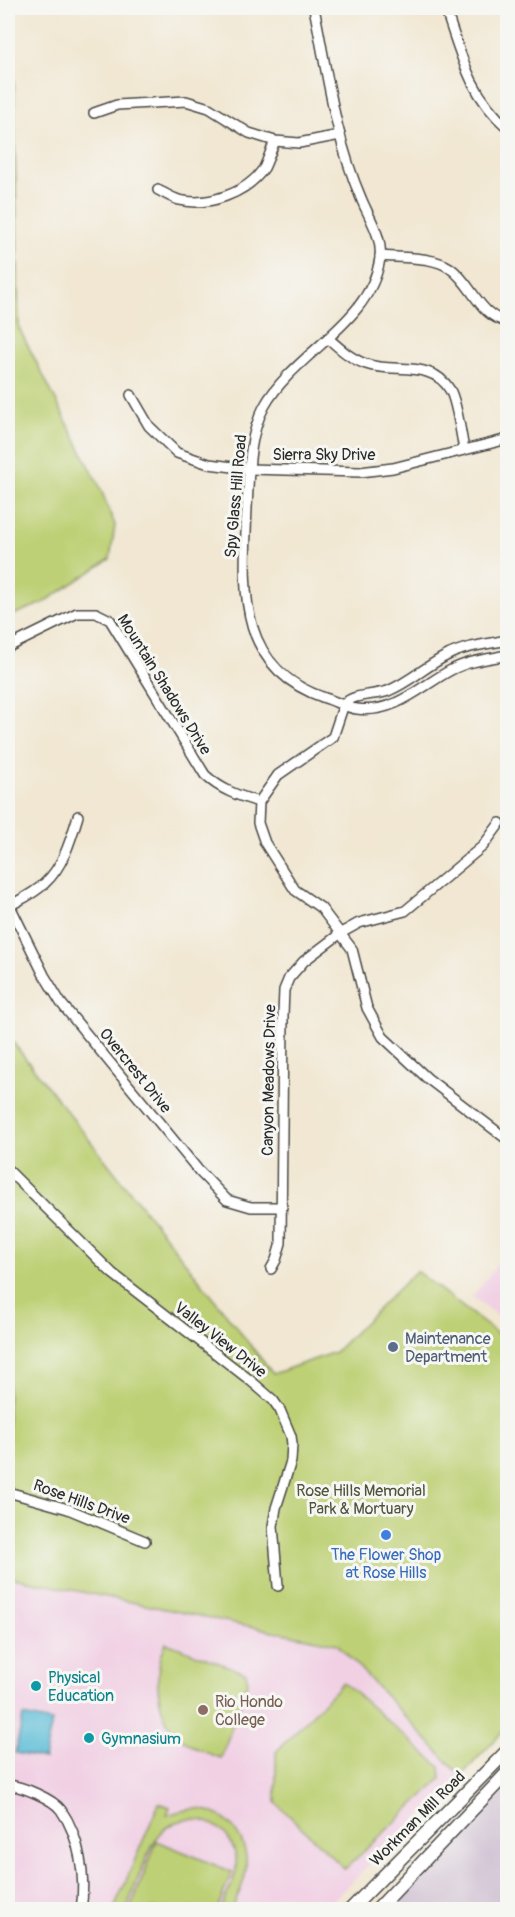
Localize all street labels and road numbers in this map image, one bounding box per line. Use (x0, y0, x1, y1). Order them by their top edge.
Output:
street label: Spy Glass Hill Road (221, 434, 251, 559)
street label: Sierra Sky Drive (273, 445, 376, 465)
street label: Mountain Shadows Drive (113, 611, 216, 759)
street label: Canyon Meadows Drive (258, 1004, 280, 1156)
street label: Overcrest Drive (95, 1024, 176, 1117)
street label: Valley View Drive (170, 1298, 271, 1382)
street label: Rose Hills Drive (30, 1475, 133, 1529)
street label: Workman Mill Road (366, 1767, 470, 1871)

